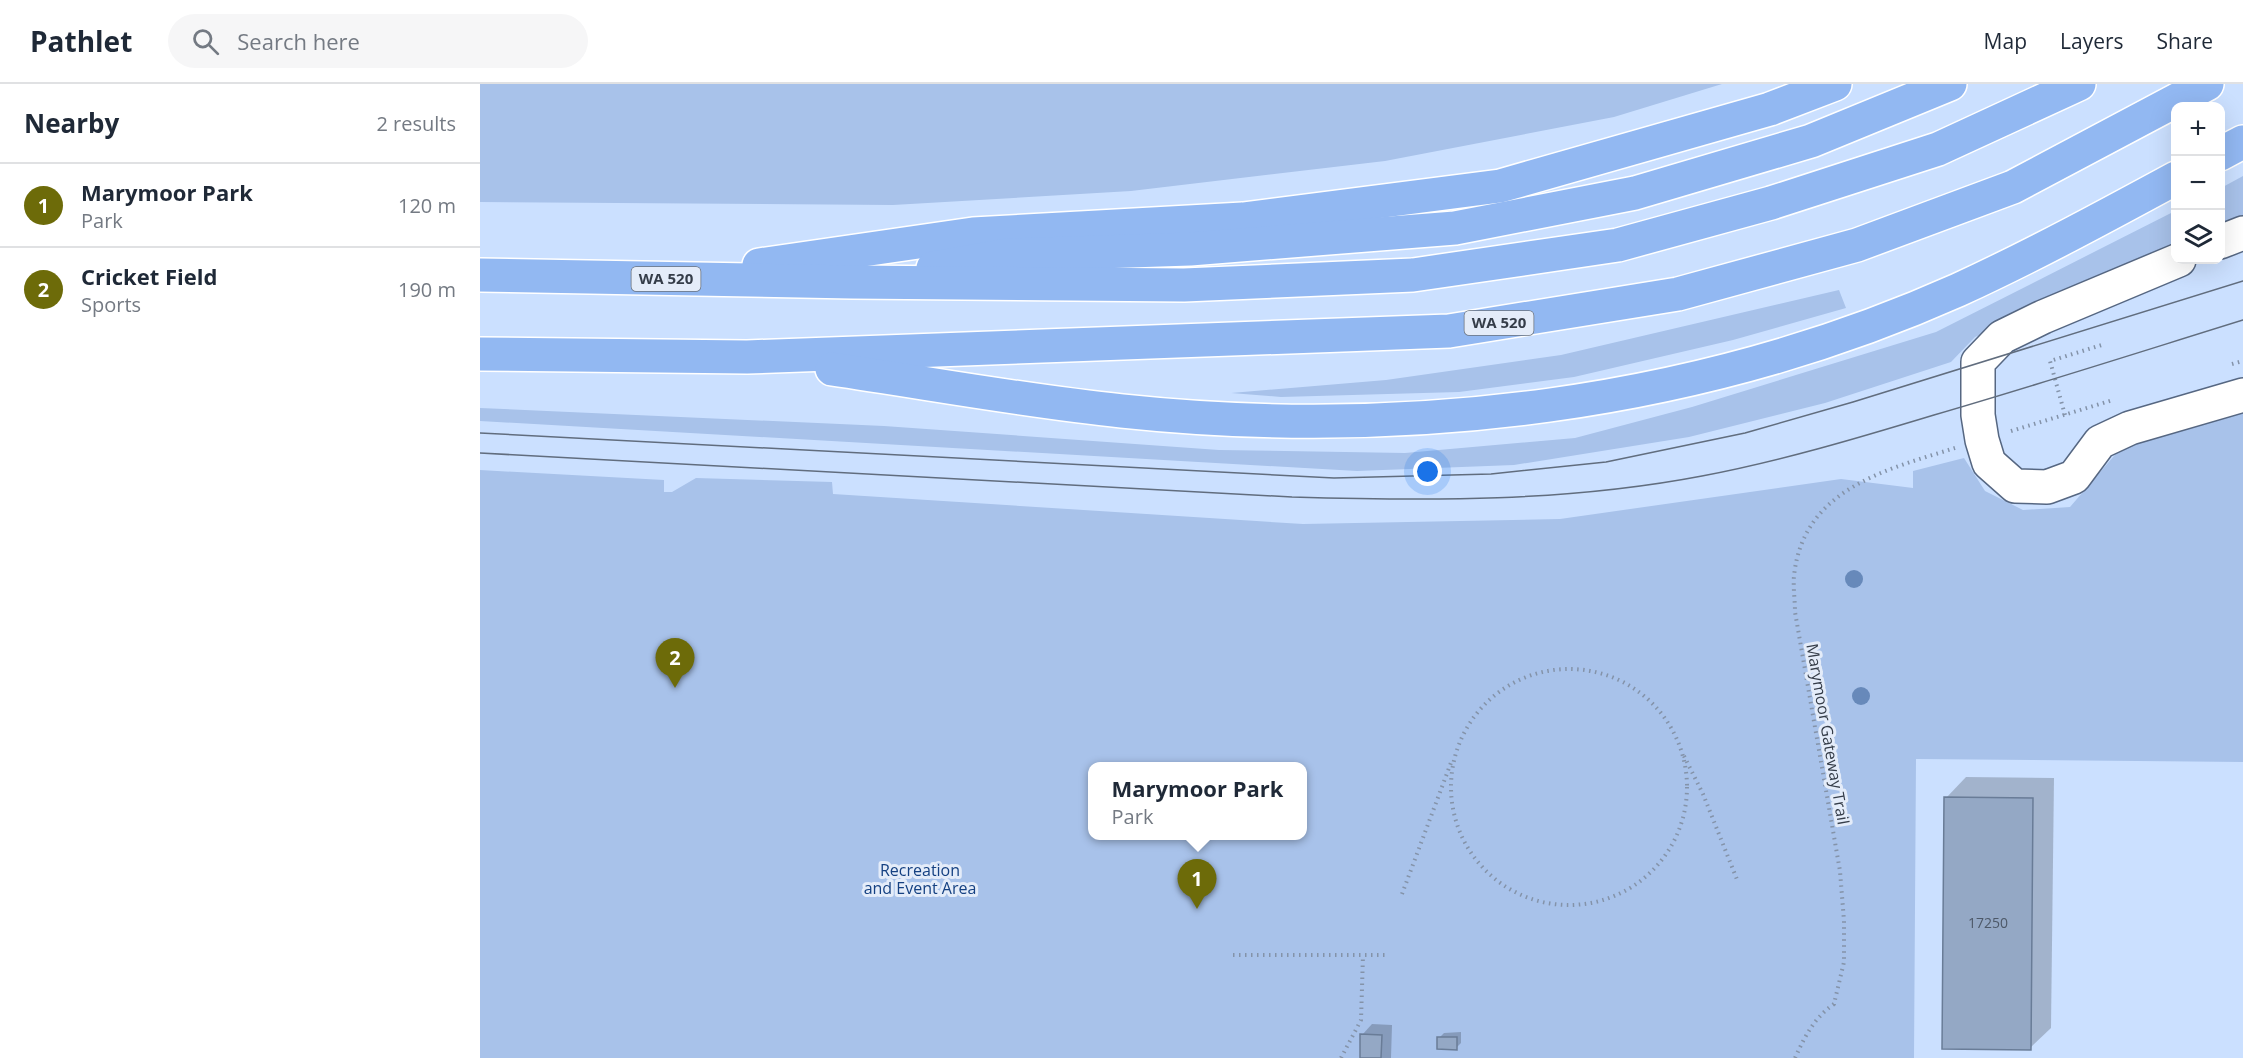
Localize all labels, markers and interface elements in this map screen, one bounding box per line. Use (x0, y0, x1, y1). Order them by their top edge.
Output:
search box (168, 14, 588, 68)
text: Pathlet (30, 22, 132, 60)
icon: search (189, 25, 222, 58)
text: Search here (237, 26, 360, 56)
text: Map (1984, 27, 2027, 55)
text: Layers (2060, 27, 2124, 55)
text: Share (2157, 27, 2213, 55)
map controls (2171, 102, 2225, 264)
button: + (2171, 102, 2225, 156)
text: Nearby (24, 105, 119, 141)
text: 2 results (376, 110, 456, 137)
button: − (2171, 156, 2225, 210)
text: Marymoor Park (81, 177, 253, 207)
text: 1 (38, 192, 49, 219)
text: 120 m (398, 192, 456, 219)
text: Park (81, 207, 123, 234)
button: layers (2171, 210, 2225, 264)
text: Cricket Field (81, 261, 217, 291)
road number: WA 520 (632, 267, 700, 291)
text: 2 (38, 276, 49, 303)
text: 190 m (398, 276, 456, 303)
text: Sports (81, 291, 141, 318)
road number: WA 520 (1464, 311, 1534, 335)
your location (1413, 457, 1442, 486)
pin: 2 (656, 638, 694, 688)
street label: Marymoor Gateway Trail (1801, 642, 1855, 826)
popup (1088, 762, 1307, 840)
text: Marymoor Park (1112, 773, 1283, 803)
text: Park (1112, 803, 1153, 830)
park label: Recreation and Event Area (864, 859, 976, 899)
pin: 1 (1178, 860, 1216, 909)
house number: 17250 (1968, 913, 2008, 932)

